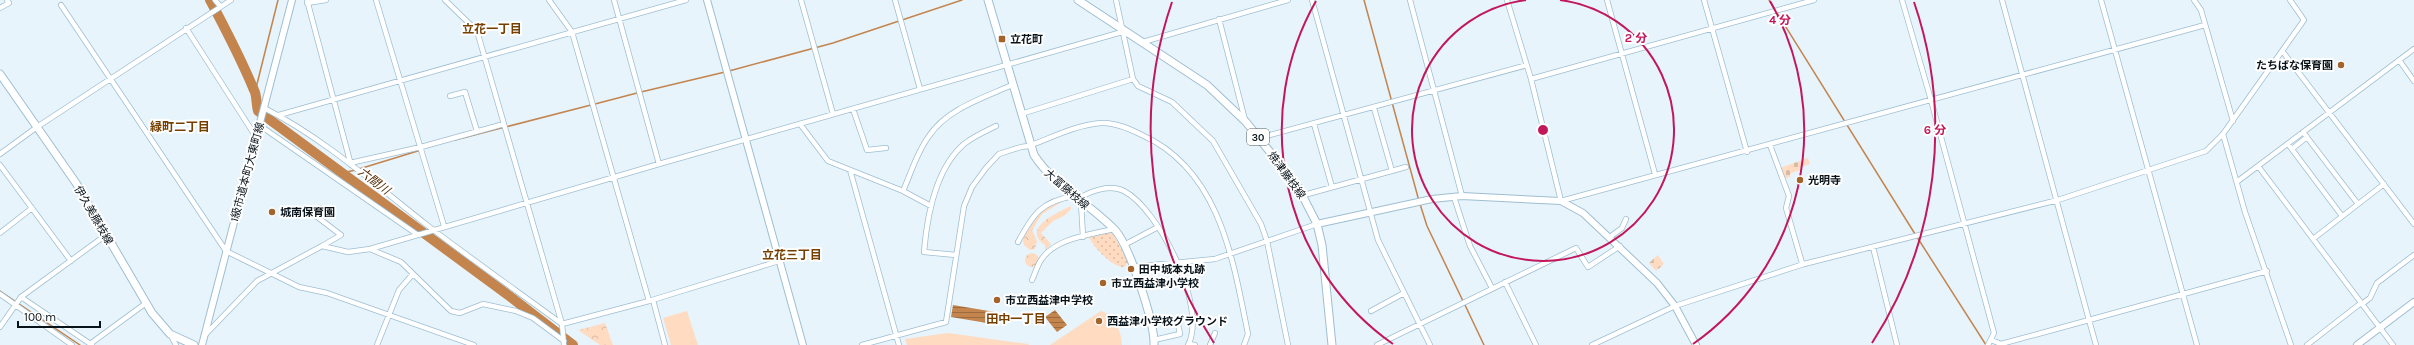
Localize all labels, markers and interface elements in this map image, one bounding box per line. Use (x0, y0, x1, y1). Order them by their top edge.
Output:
text: 4 分 (1769, 13, 1791, 27)
district label: 立花一丁目 (462, 22, 522, 36)
text: 2 分 (1625, 31, 1647, 45)
place label: 立花町 (1010, 33, 1043, 46)
marker: 立花町 (997, 34, 1007, 44)
place label: たちばな保育園 (2256, 59, 2333, 72)
marker: たちばな保育園 (2336, 60, 2346, 70)
district label: 緑町二丁目 (150, 120, 210, 134)
street label: 1級市道本町大東町線 (228, 121, 267, 223)
centre of rings (1536, 123, 1550, 137)
text: 6 分 (1924, 123, 1946, 137)
road number: 30 (1247, 129, 1269, 145)
street label: 焼津藤枝線 (1265, 149, 1308, 201)
water label: 六間川 (355, 165, 394, 199)
street label: 大富藤枝線 (1042, 166, 1092, 212)
place label: 光明寺 (1808, 174, 1841, 187)
marker: 光明寺 (1795, 175, 1805, 185)
street label: 伊久美藤枝線 (71, 183, 116, 247)
place label: 城南保育園 (280, 206, 335, 219)
marker: 城南保育園 (267, 207, 277, 217)
district label: 立花三丁目 (762, 248, 822, 262)
place label: 田中城本丸跡 (1139, 263, 1205, 276)
marker: 田中城本丸跡 (1126, 264, 1136, 274)
place label: 市立西益津小学校 (1111, 277, 1199, 290)
marker: 市立西益津小学校 (1098, 278, 1108, 288)
place label: 市立西益津中学校 (1005, 294, 1093, 307)
marker: 市立西益津中学校 (992, 295, 1002, 305)
scale bar (18, 303, 100, 329)
text: 100 m (24, 310, 56, 324)
district label: 田中一丁目 (986, 312, 1046, 326)
place label: 西益津小学校グラウンド (1107, 315, 1228, 328)
marker: 西益津小学校グラウンド (1094, 316, 1104, 326)

